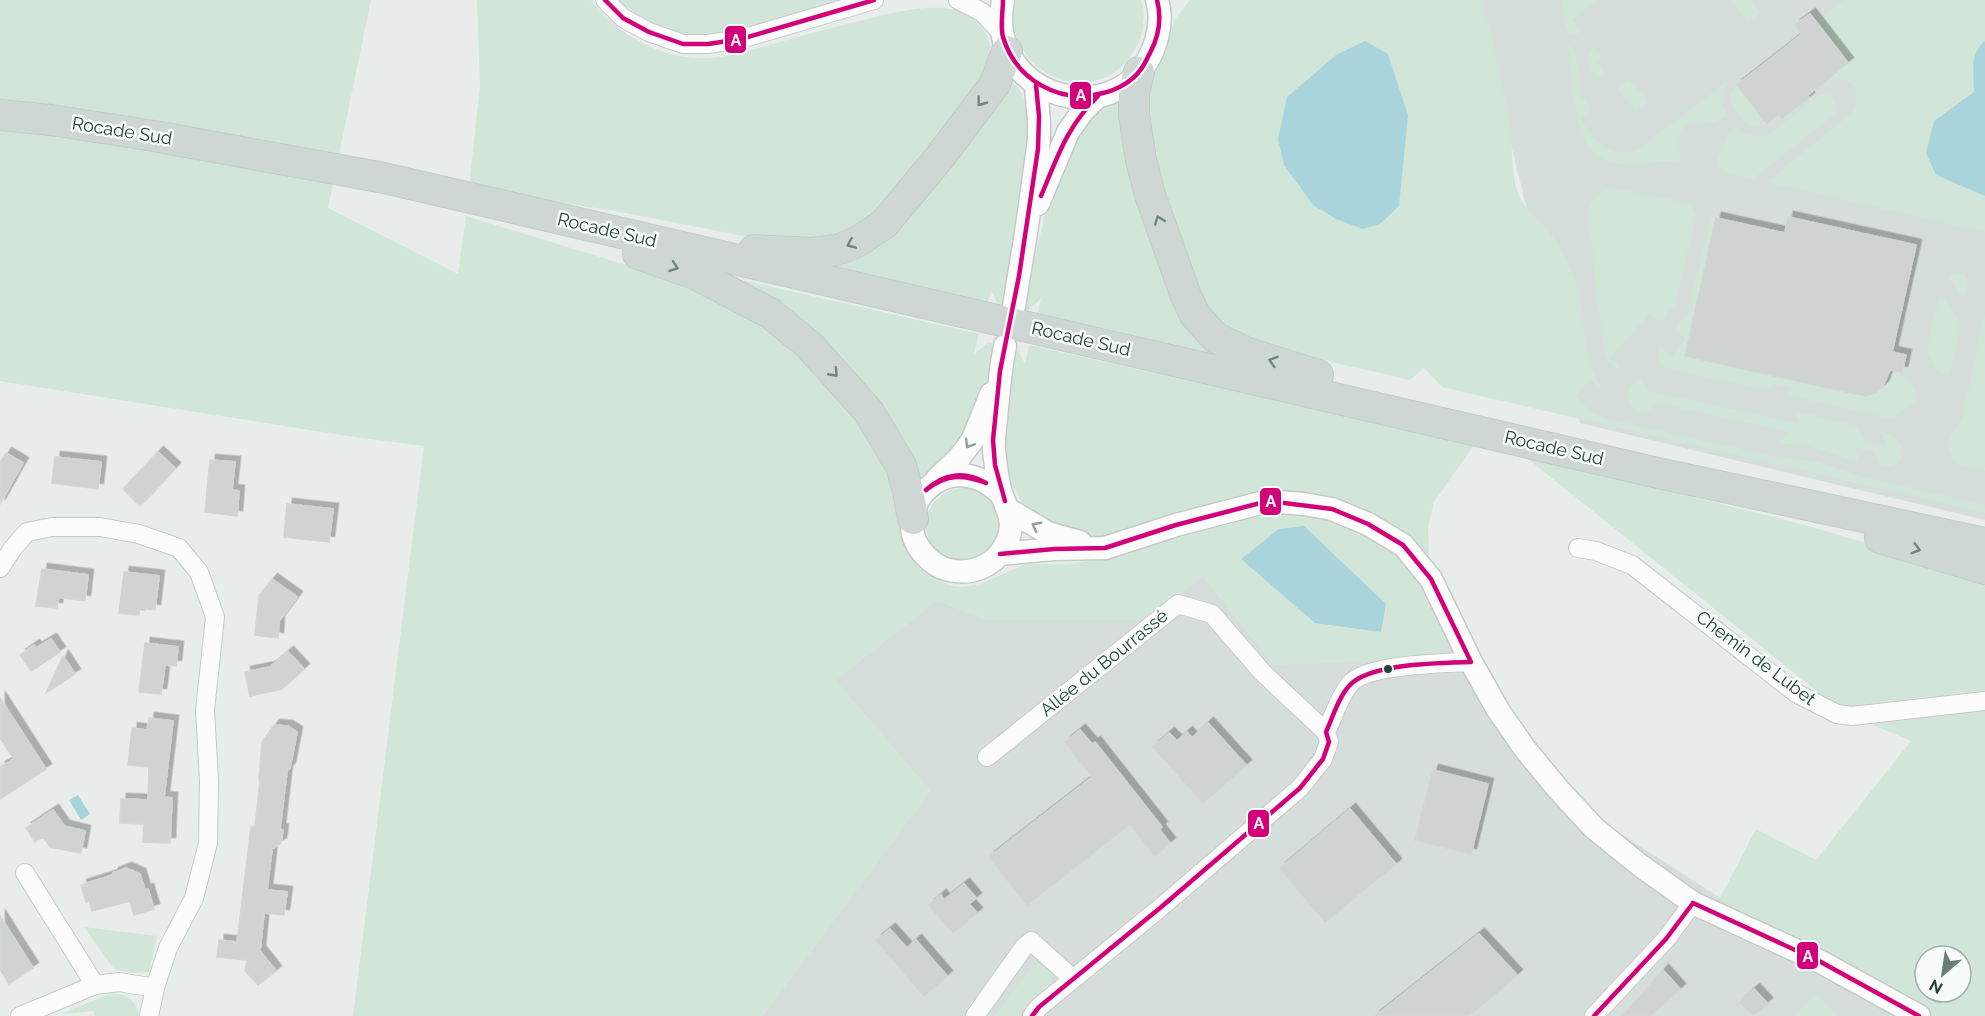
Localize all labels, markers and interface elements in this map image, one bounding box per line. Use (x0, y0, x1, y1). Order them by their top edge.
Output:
line badge: A (724, 25, 747, 54)
text: A (731, 31, 742, 50)
line badge: A (1069, 81, 1092, 110)
text: A (1076, 86, 1087, 105)
one-way arrow (978, 96, 989, 107)
street label: Rocade Sud (71, 112, 174, 149)
street label: Rocade Sud (556, 208, 659, 251)
one-way arrow (1153, 215, 1166, 226)
one-way arrow (846, 237, 857, 249)
one-way arrow (668, 259, 679, 272)
street label: Rocade Sud (1030, 317, 1133, 360)
one-way arrow (1268, 356, 1279, 368)
one-way arrow (827, 366, 838, 377)
street label: Rocade Sud (1503, 426, 1606, 469)
one-way arrow (966, 437, 977, 448)
line badge: A (1259, 487, 1282, 516)
text: A (1266, 492, 1277, 511)
one-way arrow (1031, 522, 1042, 533)
one-way arrow (1910, 542, 1921, 554)
street label: Allée du Bourrassé (1036, 604, 1172, 720)
street label: Chemin de Lubet (1692, 606, 1820, 709)
unlabelled marker (1382, 663, 1394, 675)
line badge: A (1247, 809, 1270, 838)
text: A (1254, 814, 1265, 833)
line badge: A (1796, 941, 1819, 970)
north arrow (1913, 944, 1973, 1004)
text: A (1803, 947, 1814, 966)
text: N (1926, 975, 1946, 998)

